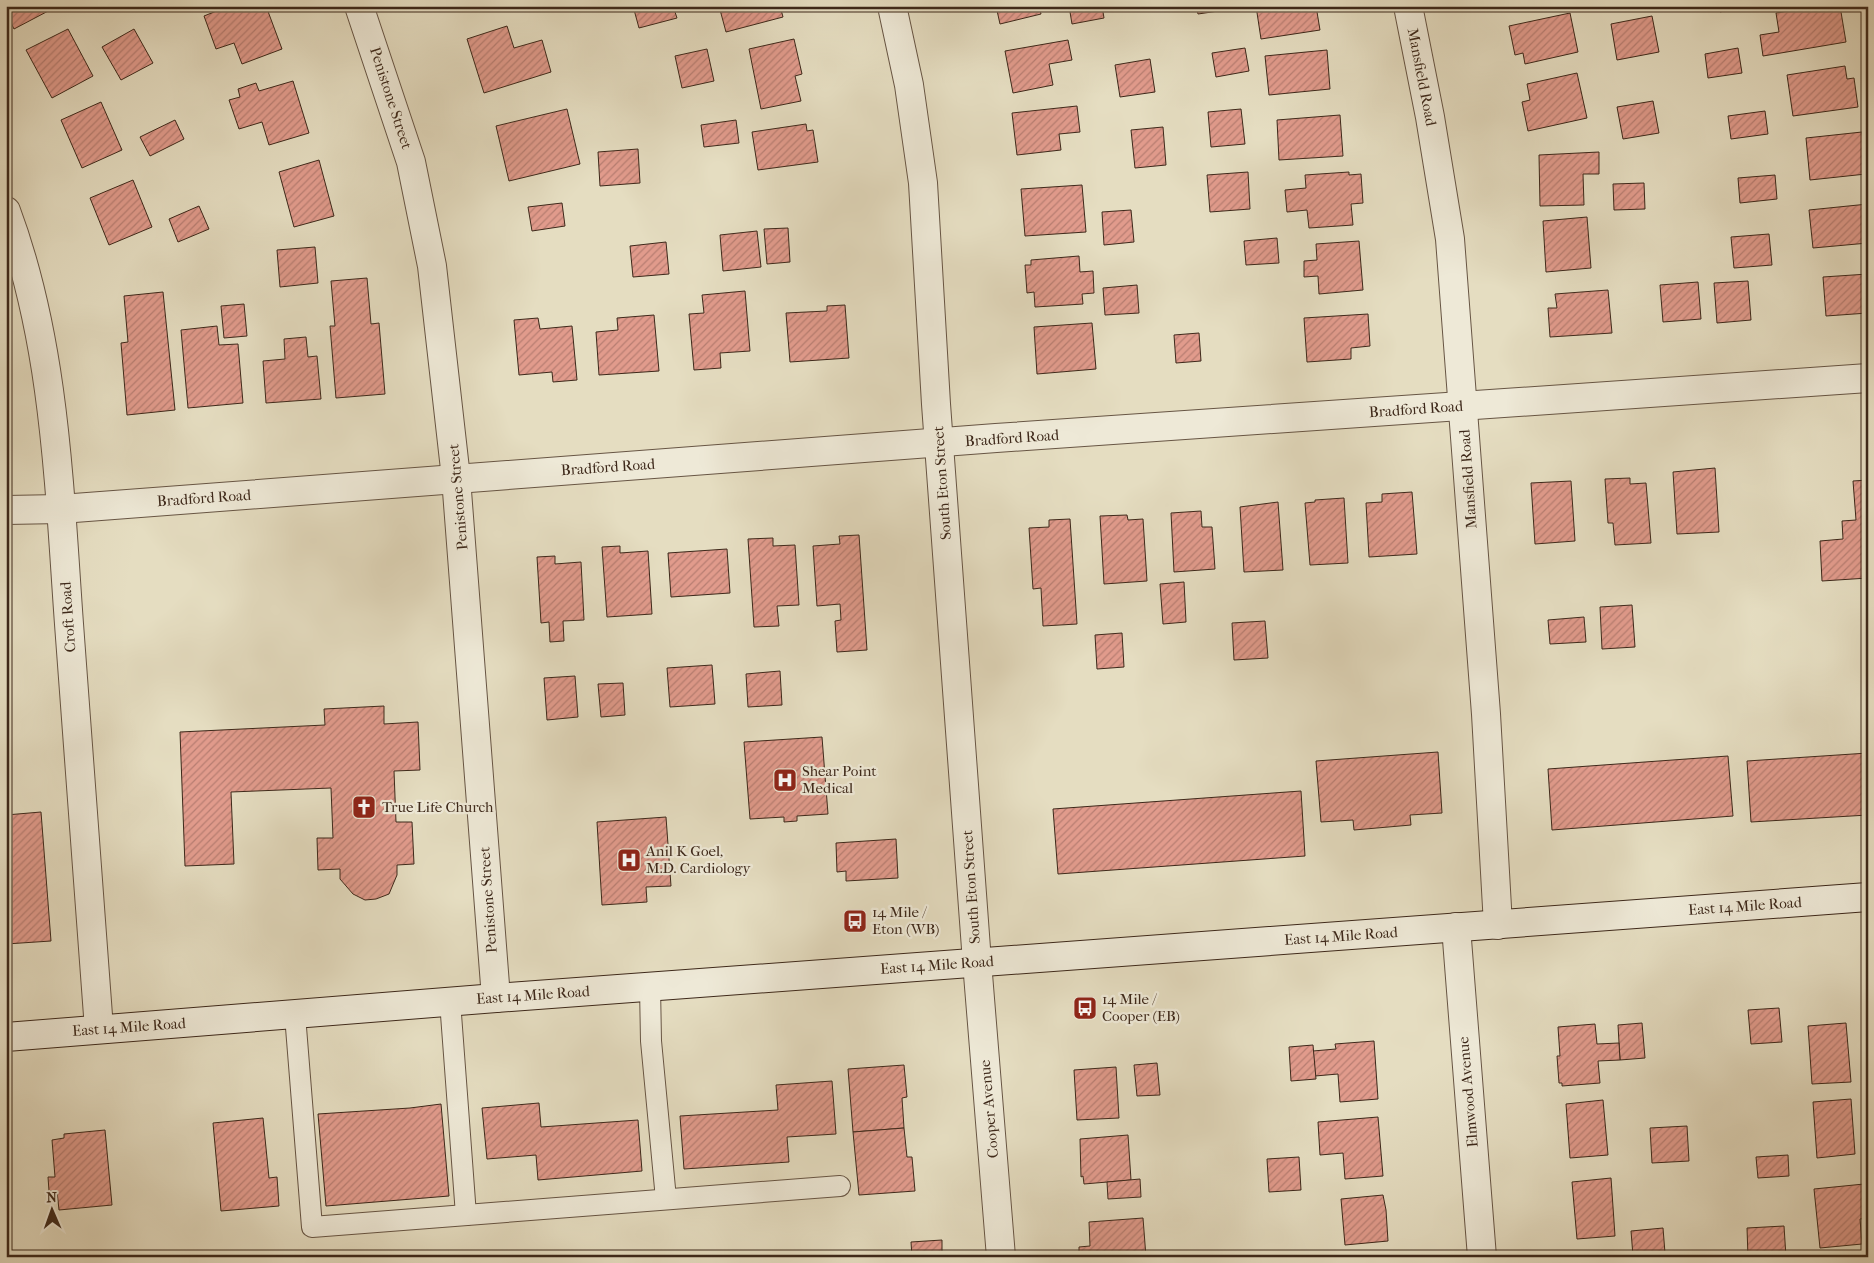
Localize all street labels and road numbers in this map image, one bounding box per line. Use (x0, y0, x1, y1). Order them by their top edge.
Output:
street label: Mansfield Road (1404, 26, 1440, 128)
street label: Penistone Street (366, 45, 416, 152)
street label: Bradford Road (1368, 397, 1465, 421)
street label: South Eton Street (929, 425, 955, 541)
street label: Bradford Road (964, 426, 1061, 450)
street label: Mansfield Road (1455, 428, 1480, 529)
street label: Penistone Street (444, 443, 472, 551)
street label: Bradford Road (560, 455, 657, 479)
street label: Bradford Road (156, 486, 253, 510)
street label: Croft Road (56, 580, 79, 653)
street label: South Eton Street (958, 829, 984, 945)
street label: Penistone Street (475, 846, 501, 954)
street label: East 14 Mile Road (1688, 893, 1803, 919)
street label: East 14 Mile Road (1284, 923, 1399, 949)
street label: East 14 Mile Road (880, 952, 995, 978)
street label: East 14 Mile Road (476, 982, 591, 1008)
street label: East 14 Mile Road (72, 1014, 187, 1040)
street label: Elmwood Avenue (1454, 1035, 1482, 1148)
street label: Cooper Avenue (976, 1058, 1002, 1159)

